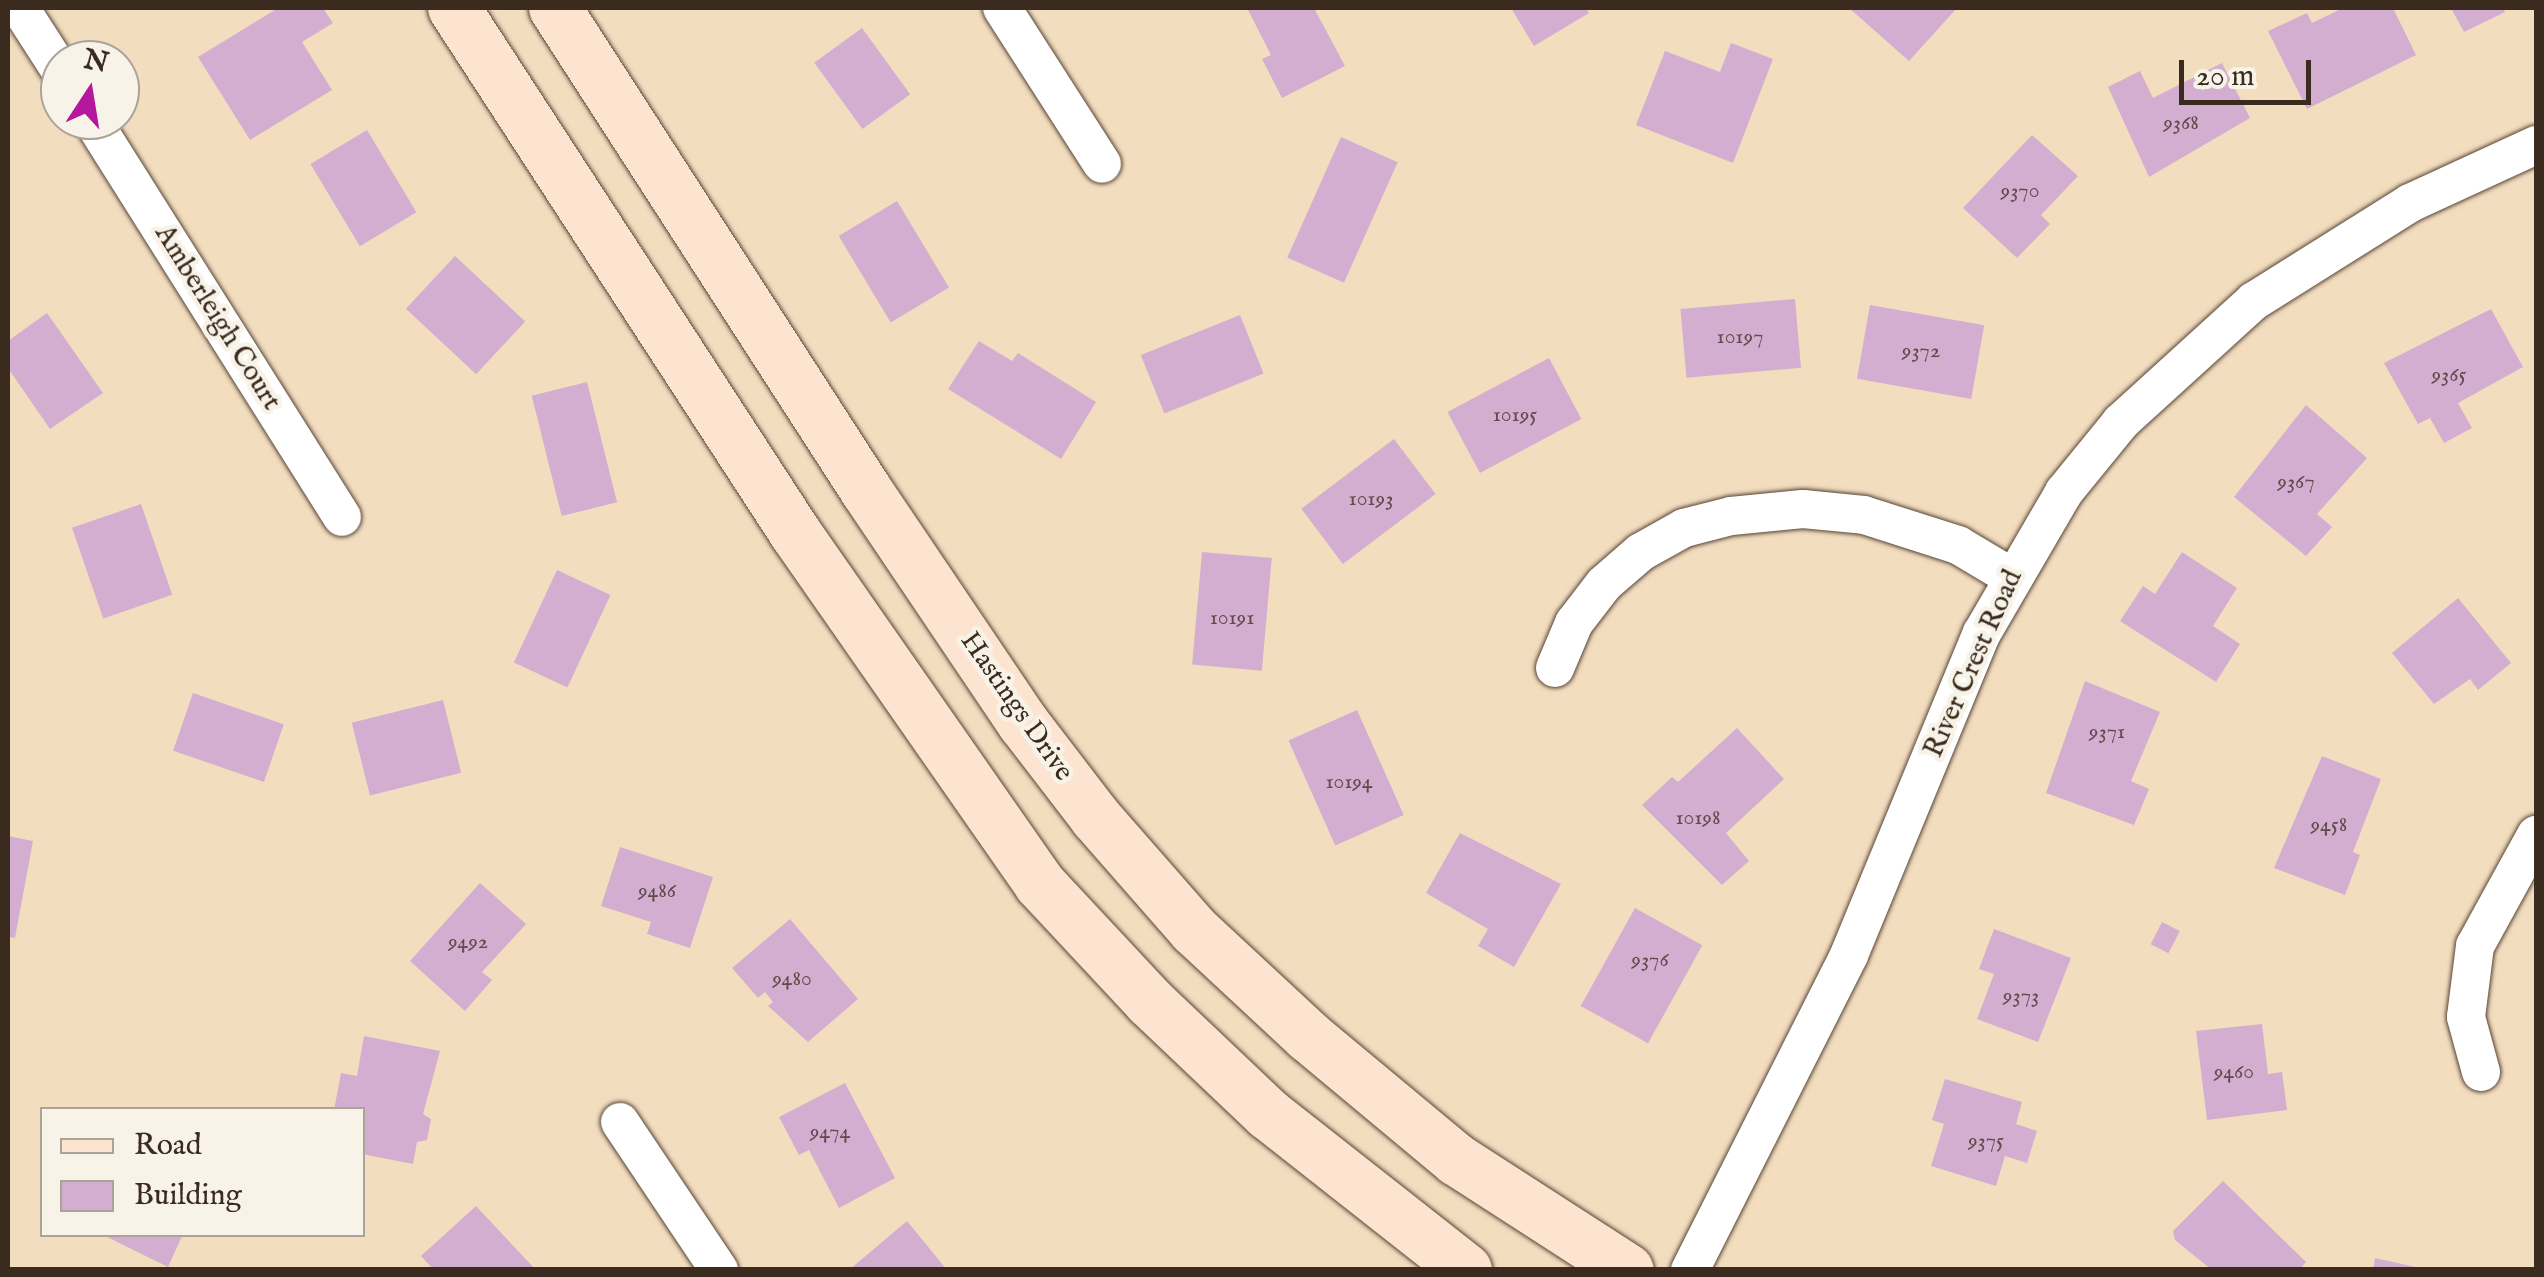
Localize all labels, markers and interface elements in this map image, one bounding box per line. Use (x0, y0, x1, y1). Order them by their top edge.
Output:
north arrow (40, 40, 140, 140)
scale bar (2184, 40, 2316, 102)
text: N (80, 42, 111, 82)
text: 20 m (2196, 58, 2255, 96)
house number: 9368 (2163, 111, 2199, 137)
house number: 9370 (2001, 179, 2039, 205)
street label: Amberleigh Court (147, 219, 287, 417)
house number: 10197 (1717, 325, 1763, 351)
house number: 9372 (1902, 339, 1940, 365)
house number: 9365 (2431, 363, 2467, 389)
house number: 10195 (1493, 403, 1537, 429)
house number: 9367 (2277, 470, 2315, 496)
house number: 10193 (1349, 487, 1393, 513)
street label: River Crest Road (1918, 565, 2030, 763)
house number: 10191 (1210, 606, 1254, 632)
street label: Hastings Drive (952, 626, 1080, 788)
house number: 9371 (2089, 720, 2125, 746)
house number: 10194 (1325, 770, 1373, 796)
house number: 10198 (1675, 806, 1721, 832)
house number: 9458 (2311, 813, 2347, 839)
house number: 9486 (638, 879, 676, 905)
house number: 9492 (448, 930, 488, 956)
house number: 9376 (1631, 948, 1669, 974)
house number: 9480 (772, 967, 812, 993)
house number: 9373 (2003, 984, 2039, 1010)
house number: 9460 (2214, 1060, 2254, 1086)
legend (40, 1107, 365, 1237)
house number: 9474 (810, 1120, 850, 1146)
text: Road (134, 1127, 202, 1165)
house number: 9375 (1968, 1129, 2004, 1155)
text: Building (134, 1177, 242, 1215)

